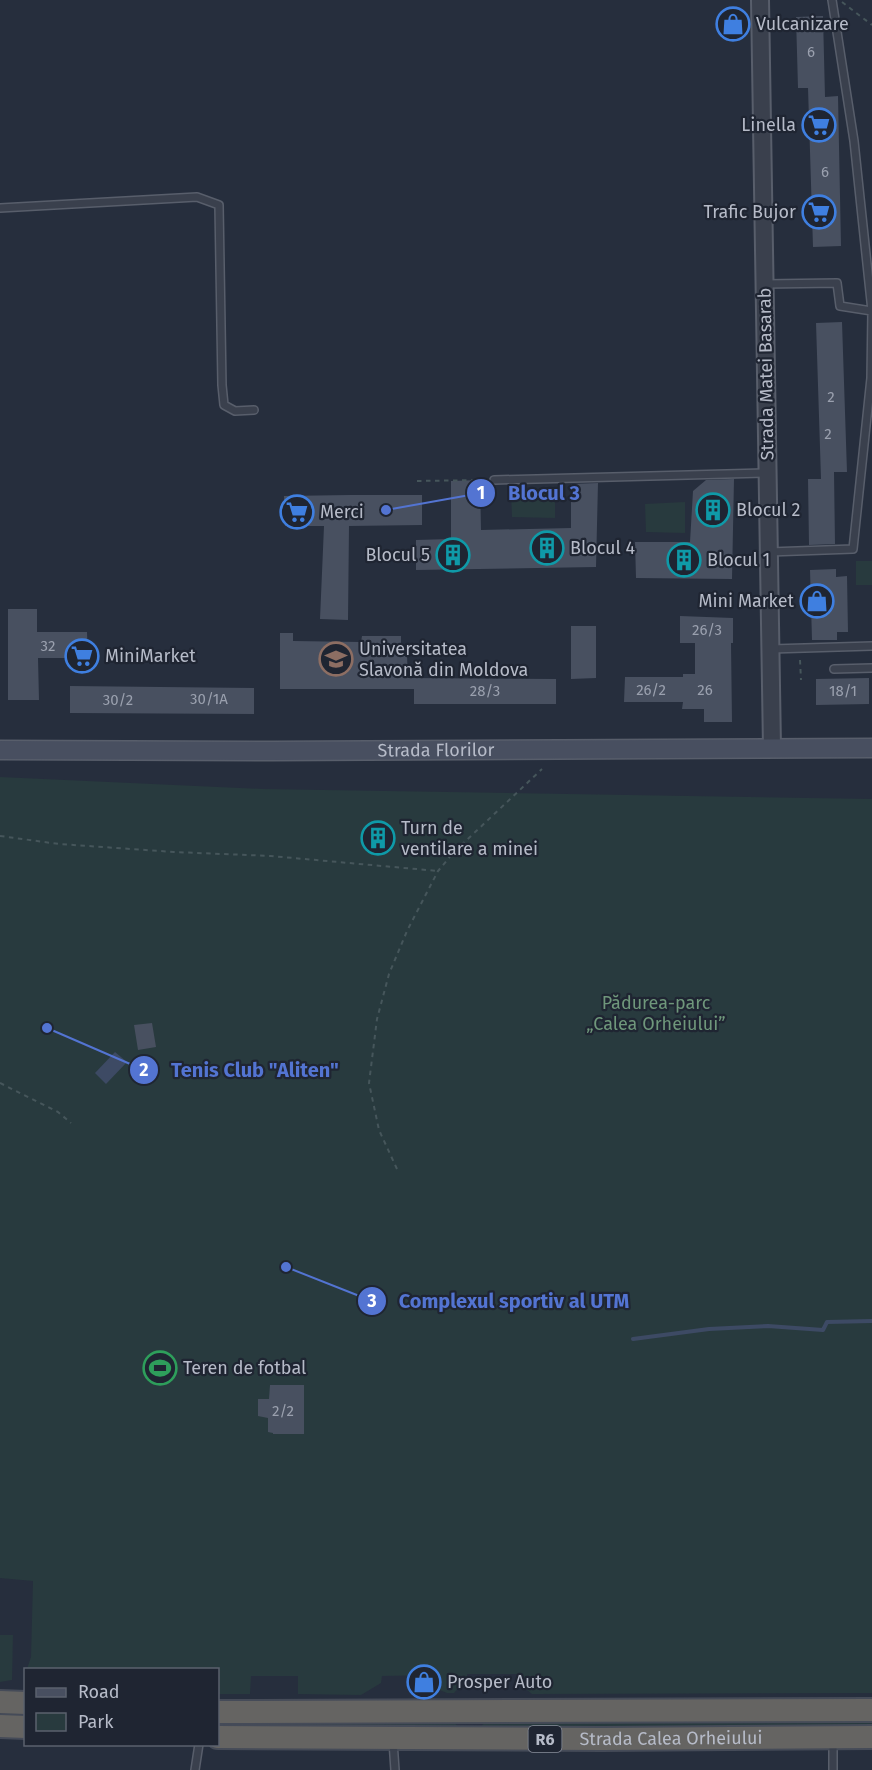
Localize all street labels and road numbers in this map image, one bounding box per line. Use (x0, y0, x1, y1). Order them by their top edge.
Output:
street label: Strada Matei Basarab (753, 287, 779, 461)
street label: Strada Florilor (378, 739, 495, 761)
road number: R6 (528, 1726, 562, 1752)
street label: Strada Calea Orheiului (579, 1727, 763, 1750)

